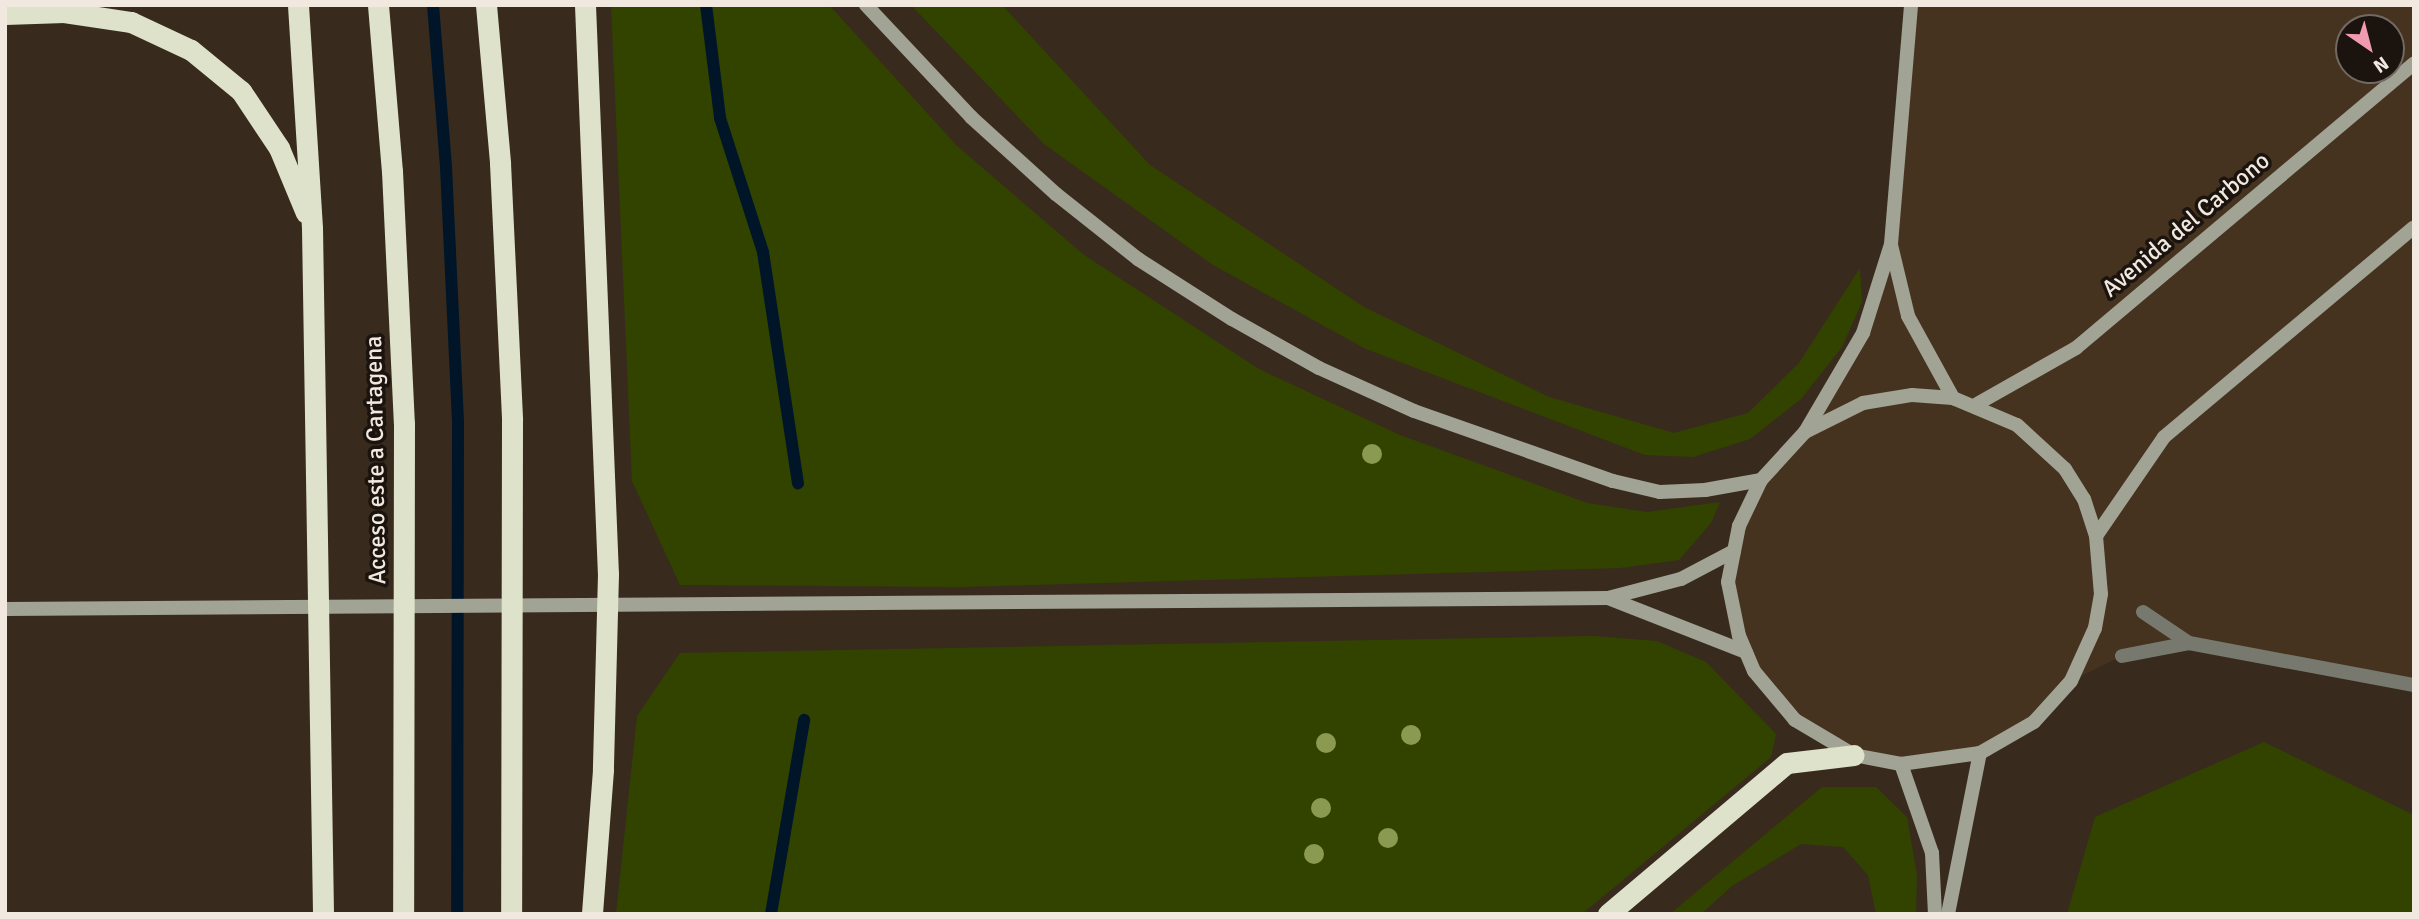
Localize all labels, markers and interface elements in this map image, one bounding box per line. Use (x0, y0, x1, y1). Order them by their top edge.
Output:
north arrow (2335, 14, 2405, 84)
text: N (2369, 51, 2393, 78)
street label: Avenida del Carbono (2096, 147, 2276, 303)
street label: Acceso este a Cartagena (359, 335, 393, 585)

